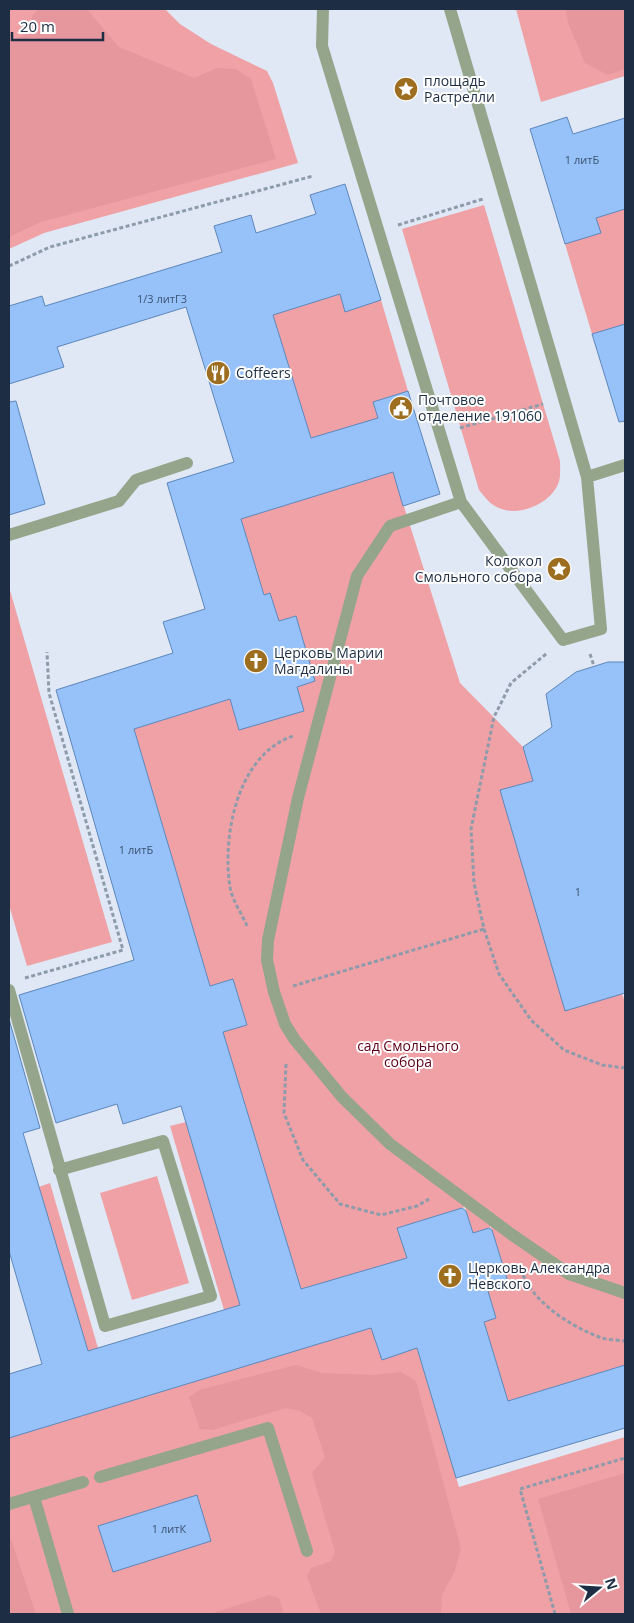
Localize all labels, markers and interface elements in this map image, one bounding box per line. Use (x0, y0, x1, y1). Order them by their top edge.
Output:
scale bar (12, 10, 104, 42)
text: 20 m (20, 16, 55, 36)
place label: площадь Растрелли (424, 71, 495, 106)
place icon: площадь Растрелли (393, 76, 419, 102)
house number: 1 литБ (565, 152, 599, 167)
house number: 1/3 литГ3 (137, 291, 187, 306)
restaurant icon: Coffeers (205, 360, 231, 386)
place label: Coffeers (236, 363, 291, 382)
place label: Почтовое отделение 191060 (418, 390, 542, 425)
public building icon: Почтовое отделение 191060 (388, 395, 414, 421)
place label: Колокол Смольного собора (415, 551, 542, 586)
place icon: Колокол Смольного собора (546, 556, 572, 582)
place label: Церковь Марии Магдалины (274, 643, 383, 678)
church icon: Церковь Марии Магдалины (243, 648, 269, 674)
house number: 1 литБ (119, 842, 153, 857)
house number: 1 (575, 884, 581, 899)
park label: сад Смольного собора (357, 1036, 459, 1071)
place label: Церковь Александра Невского (468, 1258, 610, 1293)
church icon: Церковь Александра Невского (437, 1263, 463, 1289)
house number: 1 литК (152, 1521, 186, 1536)
north arrow (574, 1563, 624, 1613)
text: N (601, 1575, 623, 1592)

